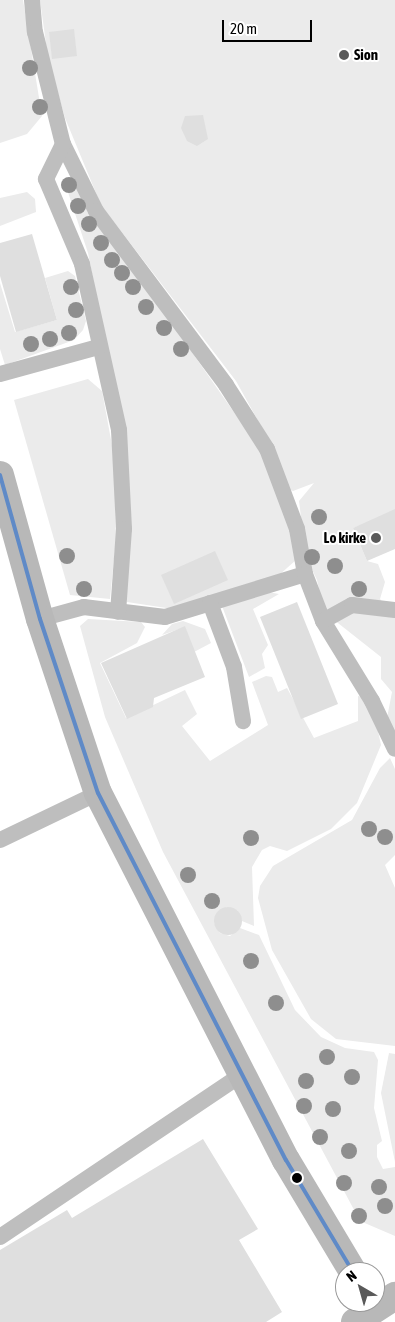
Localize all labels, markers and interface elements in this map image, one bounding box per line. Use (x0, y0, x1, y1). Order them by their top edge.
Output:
scale bar (225, 10, 315, 42)
text: 20 m (230, 20, 257, 37)
place label: Sion (354, 46, 378, 64)
marker: Sion (338, 49, 350, 61)
place label: Lo kirke (324, 529, 366, 547)
marker: Lo kirke (370, 532, 382, 544)
unlabelled marker (292, 1173, 302, 1183)
north arrow (335, 1262, 385, 1312)
text: N (343, 1267, 360, 1285)

